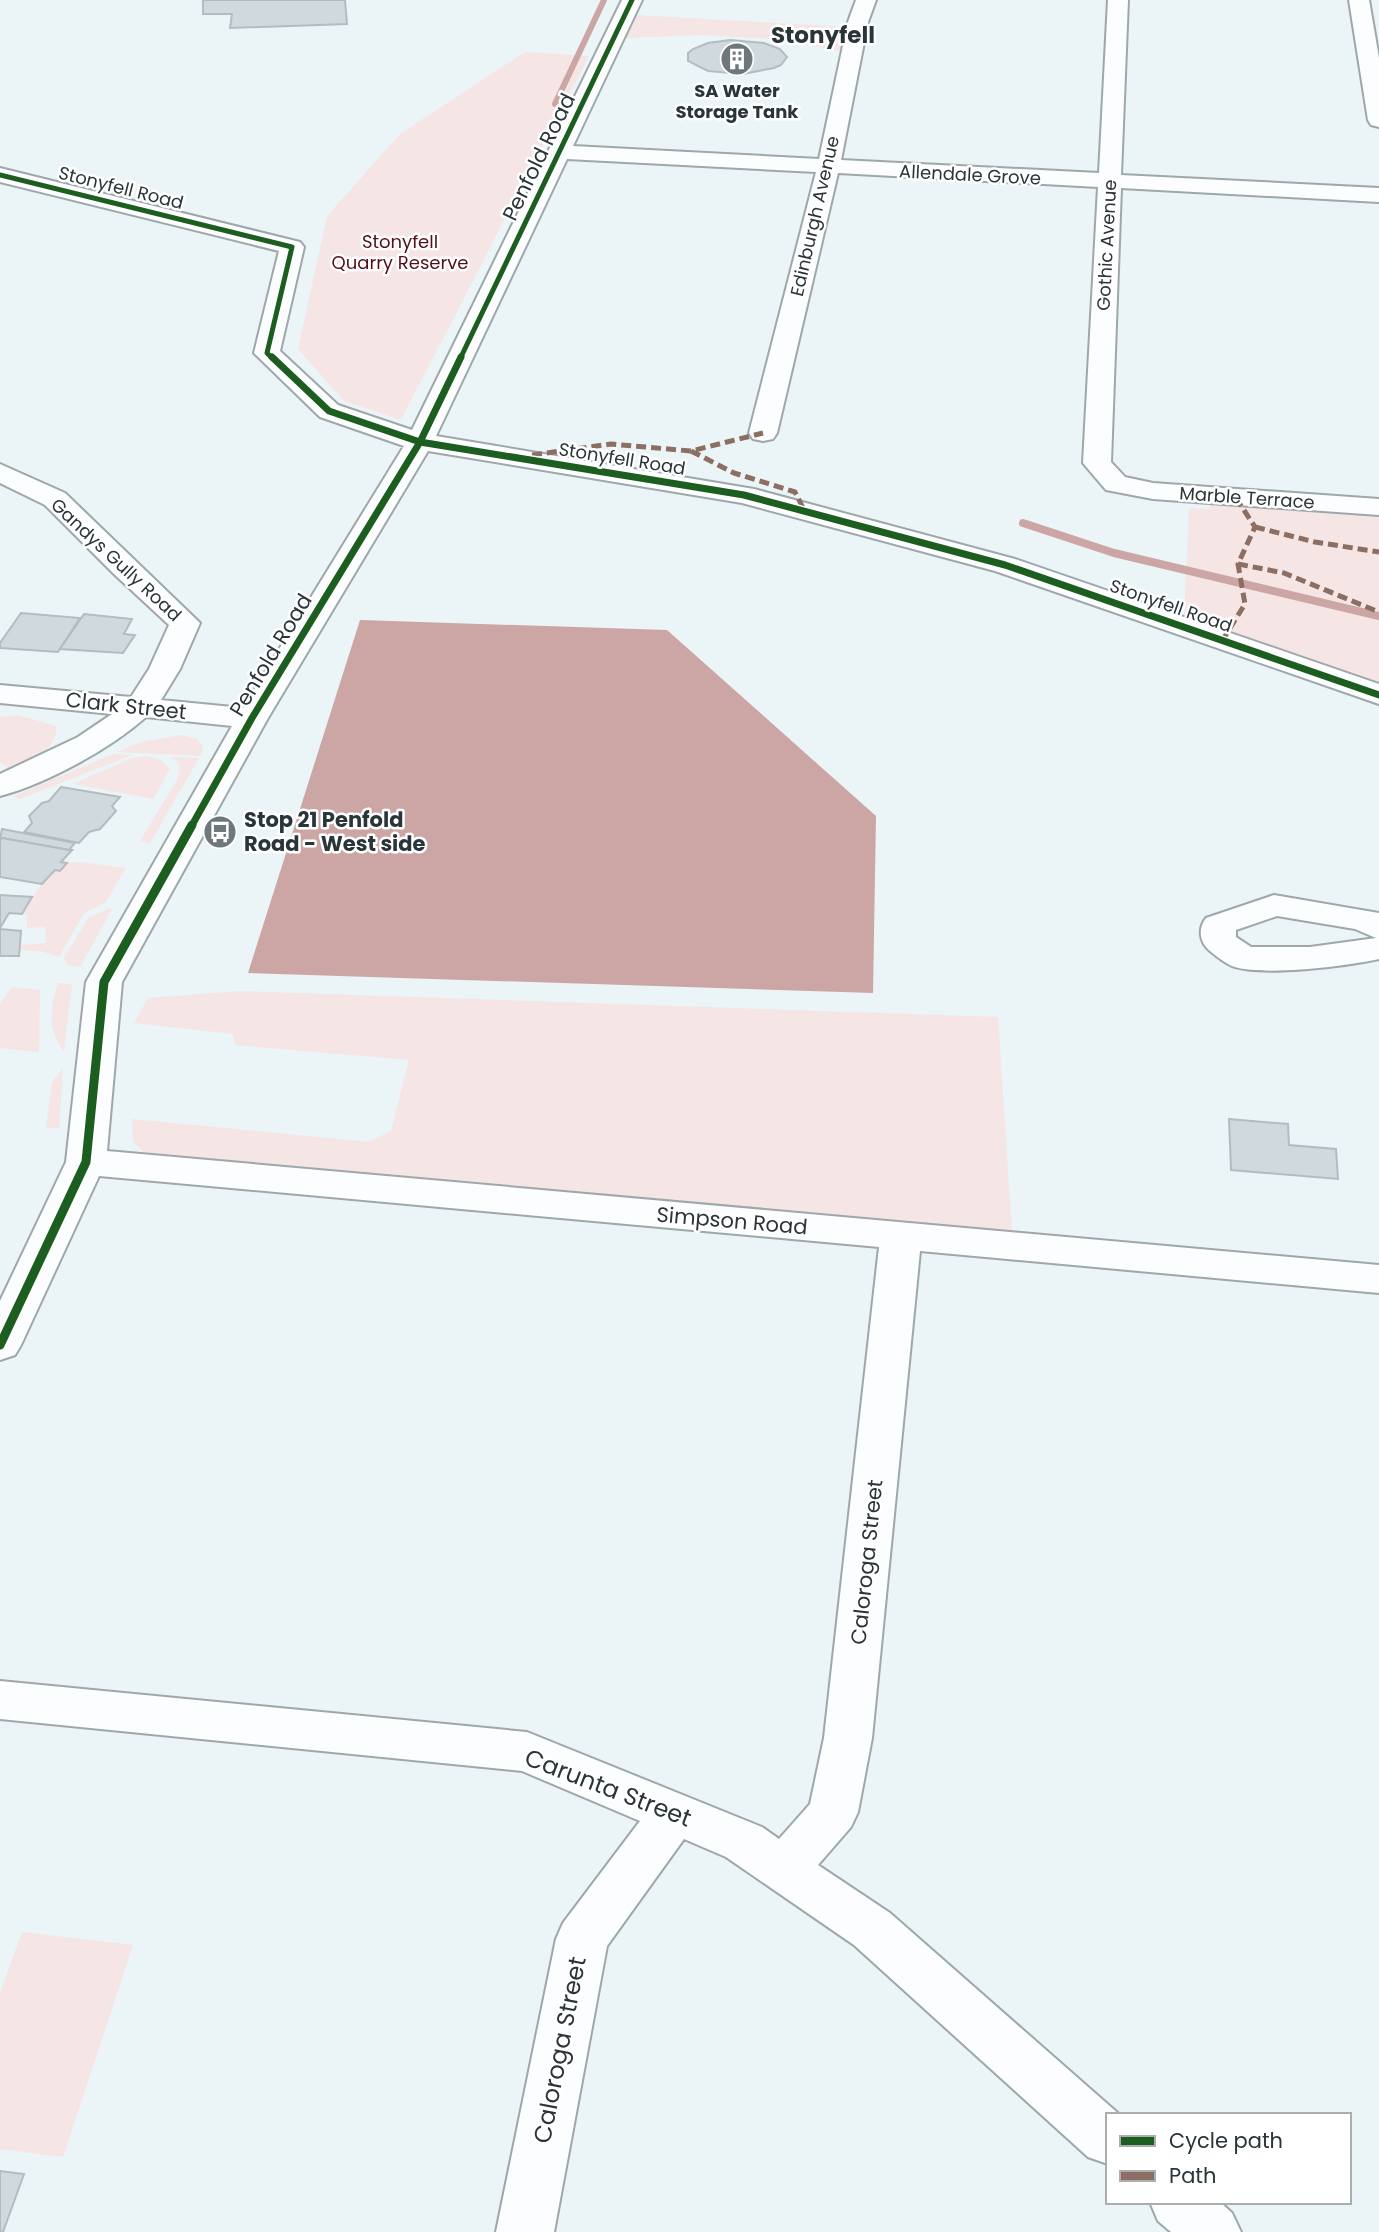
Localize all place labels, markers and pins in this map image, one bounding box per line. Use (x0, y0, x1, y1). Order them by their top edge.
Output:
building icon: SA Water Storage Tank (718, 40, 756, 78)
place label: SA Water Storage Tank (675, 78, 799, 124)
place label: Stop 21 Penfold Road - West side (244, 805, 426, 858)
bus stop icon: Stop 21 Penfold Road - West side (201, 813, 239, 851)

